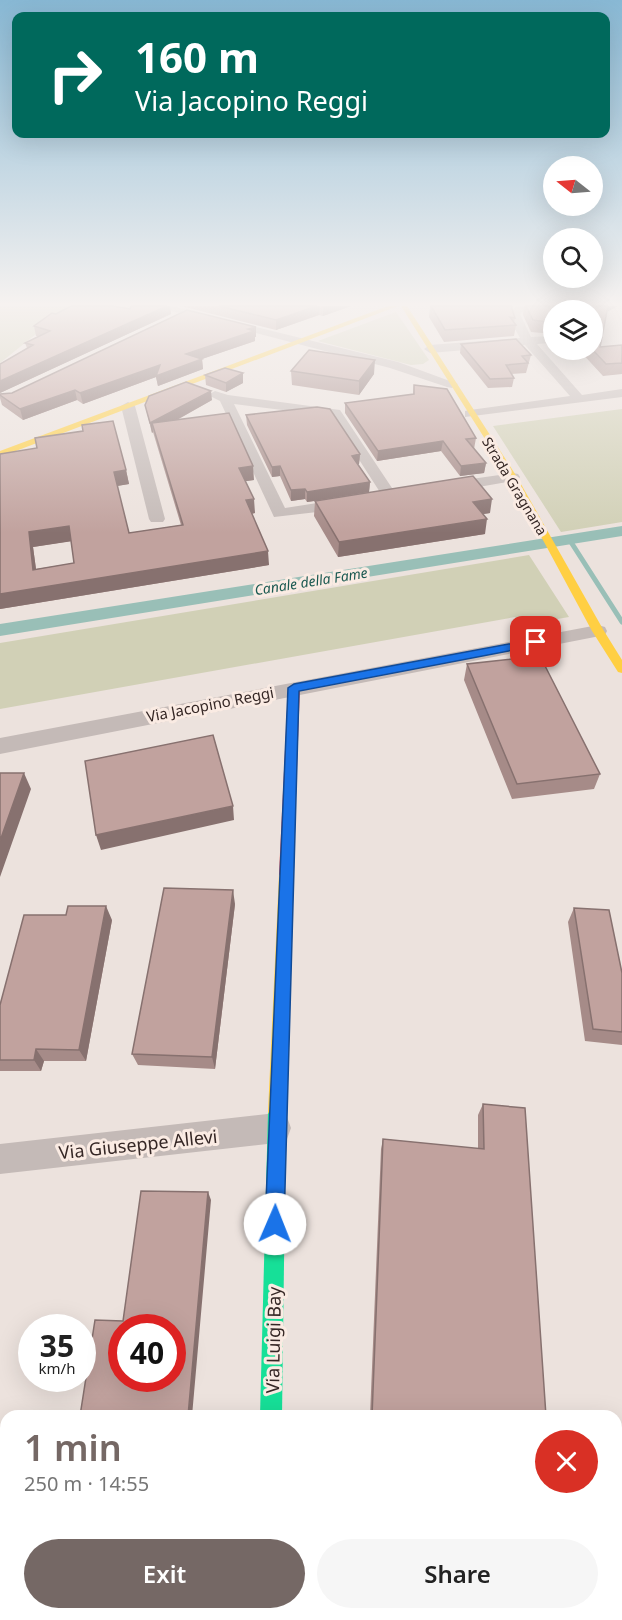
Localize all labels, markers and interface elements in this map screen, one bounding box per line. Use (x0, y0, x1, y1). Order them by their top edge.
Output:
text: 160 m (135, 28, 259, 85)
icon: right (36, 36, 114, 114)
text: Via Jacopino Reggi (135, 82, 368, 119)
north arrow (543, 156, 603, 216)
map controls (543, 156, 603, 360)
button: search (543, 228, 603, 288)
button: layers (543, 300, 603, 360)
street label: Strada Gragnana (478, 433, 552, 539)
water label: Canale della Fame (253, 563, 369, 599)
pin (510, 616, 561, 667)
icon: arrive (519, 625, 552, 658)
street label: Via Jacopino Reggi (145, 682, 275, 726)
street label: Via Giuseppe Allevi (58, 1124, 218, 1164)
position arrow (243, 1192, 307, 1256)
street label: Via Luigi Bay (260, 1286, 286, 1394)
speed limit sign: 40 (108, 1314, 186, 1392)
text: 35 (40, 1325, 74, 1366)
text: km/h (39, 1358, 75, 1378)
text: 1 min (24, 1423, 122, 1472)
button: close (535, 1430, 598, 1493)
text: 250 m · 14:55 (24, 1470, 149, 1497)
button: Exit (24, 1539, 305, 1608)
button: Share (317, 1539, 598, 1608)

